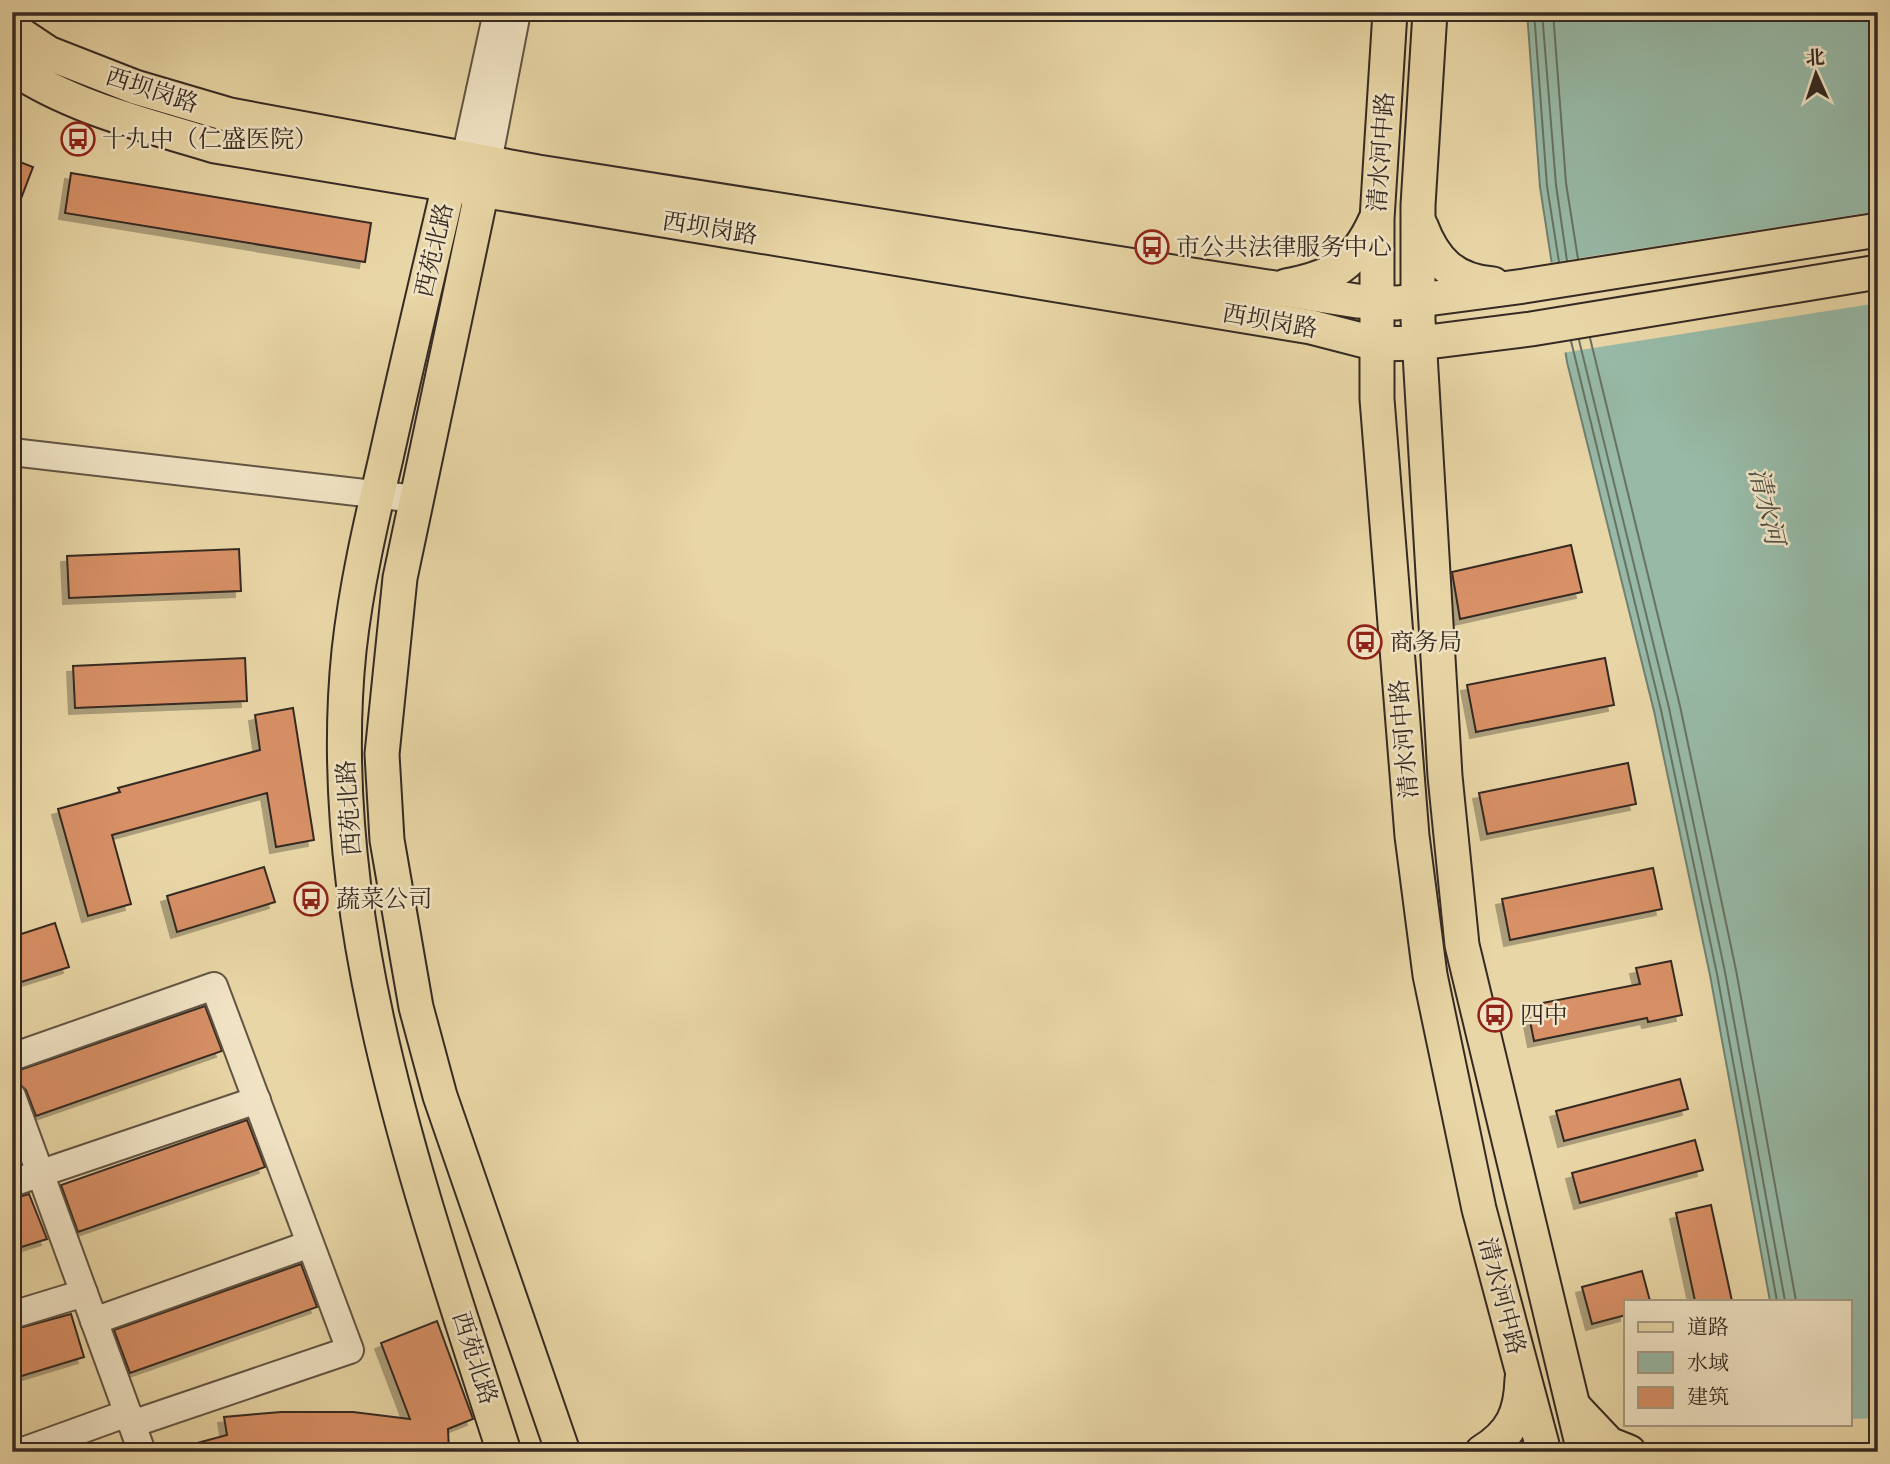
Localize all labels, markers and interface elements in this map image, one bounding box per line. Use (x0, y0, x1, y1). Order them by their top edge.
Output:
north arrow (1782, 38, 1852, 108)
text: 北 (1805, 45, 1825, 72)
street label: 西坝岗路 (101, 60, 203, 120)
street label: 清水河中路 (1361, 91, 1401, 213)
bus stop icon: 十九中（仁盛医院） (59, 120, 97, 158)
place label: 十九中（仁盛医院） (102, 123, 318, 155)
street label: 西苑北路 (408, 200, 460, 300)
street label: 西坝岗路 (660, 205, 760, 251)
bus stop icon: 市公共法律服务中心 (1133, 228, 1171, 266)
place label: 市公共法律服务中心 (1176, 231, 1392, 263)
street label: 西坝岗路 (1220, 297, 1320, 345)
water label: 清水河 (1741, 464, 1793, 552)
bus stop icon: 商务局 (1346, 623, 1384, 661)
place label: 商务局 (1390, 626, 1462, 658)
street label: 清水河中路 (1383, 678, 1425, 800)
street label: 西苑北路 (330, 759, 368, 857)
bus stop icon: 蔬菜公司 (292, 880, 330, 918)
place label: 蔬菜公司 (336, 883, 432, 915)
bus stop icon: 四中 (1476, 996, 1514, 1034)
place label: 四中 (1520, 999, 1568, 1031)
street label: 清水河中路 (1471, 1234, 1533, 1358)
legend (1624, 1300, 1852, 1426)
street label: 西苑北路 (445, 1307, 505, 1409)
text: 道路 (1687, 1313, 1729, 1341)
text: 水域 (1687, 1349, 1729, 1377)
text: 建筑 (1687, 1383, 1729, 1411)

